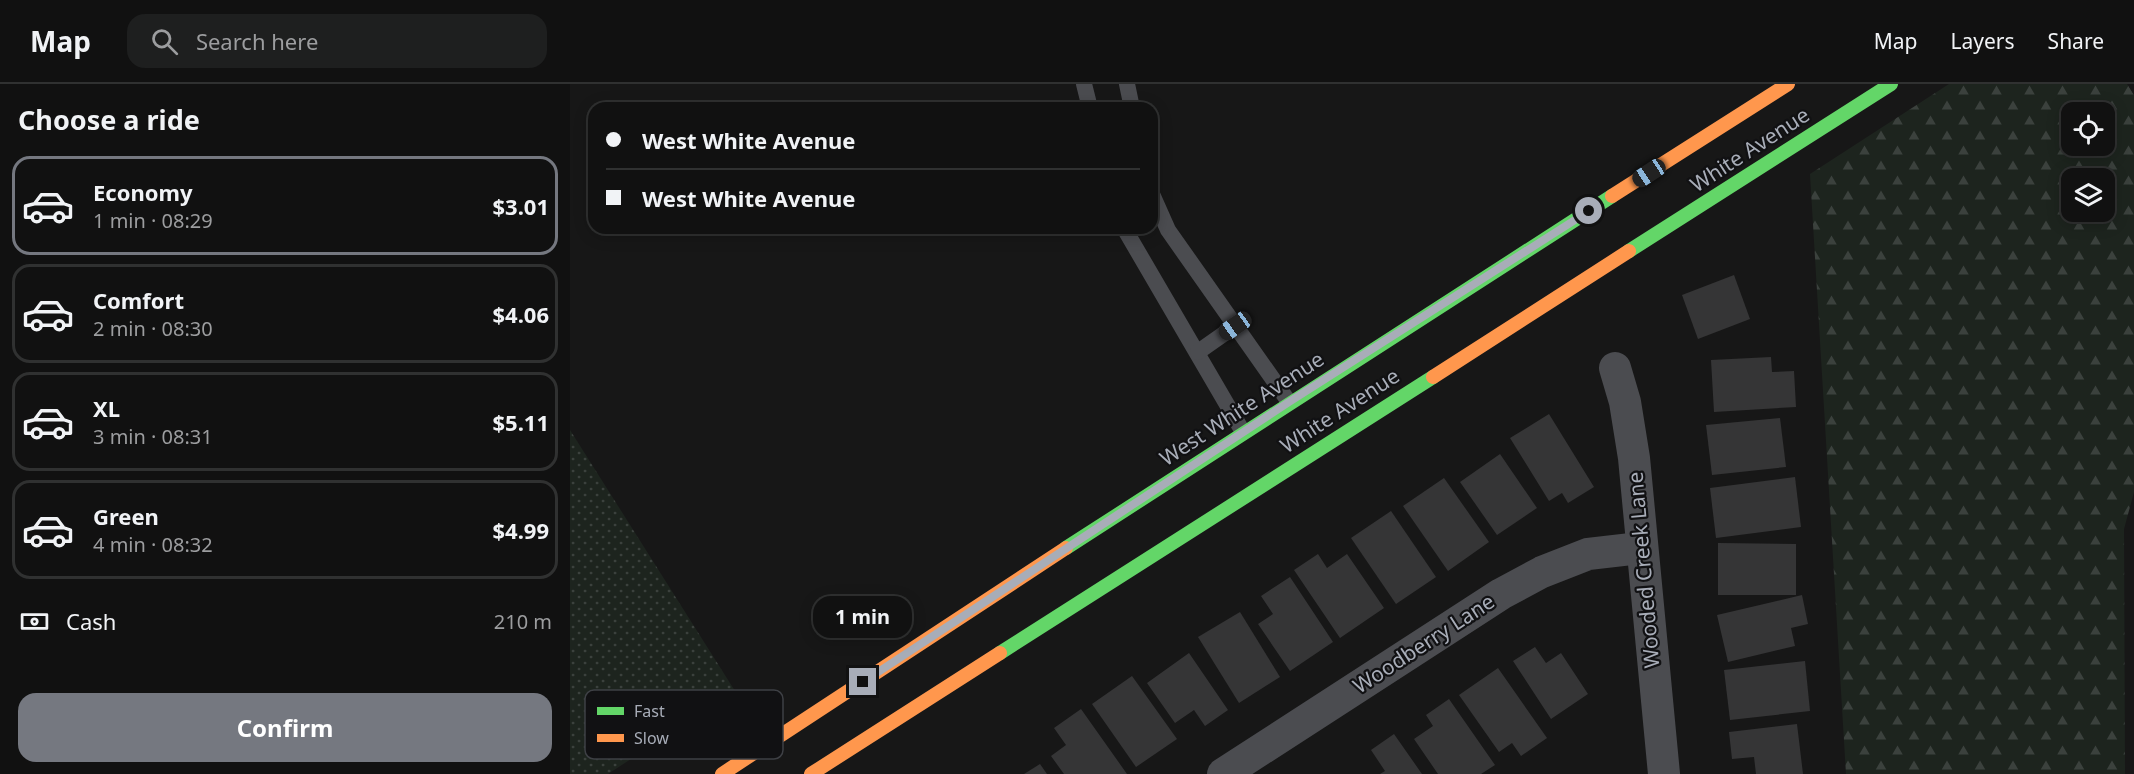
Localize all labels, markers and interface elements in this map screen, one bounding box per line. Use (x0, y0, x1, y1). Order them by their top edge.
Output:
search box (127, 14, 547, 68)
text: Map (30, 22, 91, 60)
icon: search (148, 25, 181, 58)
text: Search here (196, 26, 318, 56)
text: Map (1874, 27, 1918, 55)
text: Layers (1951, 27, 2015, 55)
text: Share (2048, 27, 2104, 55)
street label: White Avenue (1685, 100, 1814, 198)
text: Choose a ride (18, 101, 200, 138)
map controls (2061, 102, 2115, 222)
button: locate (2061, 102, 2115, 156)
text: West White Avenue (642, 125, 856, 155)
car (1629, 156, 1669, 190)
button: layers (2061, 168, 2115, 222)
text: Economy (93, 177, 192, 207)
icon: car (21, 179, 75, 233)
text: West White Avenue (642, 183, 856, 213)
text: $3.01 (492, 191, 549, 221)
route start (1575, 197, 1602, 224)
text: 1 min · 08:29 (93, 207, 213, 234)
text: Comfort (93, 285, 184, 315)
icon: car (21, 287, 75, 341)
text: $4.06 (492, 299, 549, 329)
car (1215, 308, 1255, 344)
text: 2 min · 08:30 (93, 315, 213, 342)
street label: West White Avenue (1154, 345, 1329, 472)
street label: White Avenue (1275, 361, 1404, 459)
text: XL (93, 393, 120, 423)
icon: car (21, 395, 75, 449)
text: $5.11 (492, 407, 549, 437)
text: 3 min · 08:31 (93, 423, 213, 450)
street label: Wooded Creek Lane (1620, 471, 1666, 670)
text: Green (93, 501, 159, 531)
icon: car (21, 503, 75, 557)
text: $4.99 (492, 515, 549, 545)
text: 4 min · 08:32 (93, 531, 213, 558)
street label: Woodberry Lane (1347, 587, 1500, 699)
callout: 1 min (814, 595, 912, 637)
text: 1 min (835, 603, 890, 630)
icon: cash (18, 605, 51, 638)
text: Cash (66, 606, 116, 636)
text: 210 m (494, 608, 552, 635)
route end (849, 668, 876, 695)
legend (585, 690, 783, 759)
button: Confirm (18, 693, 552, 762)
text: Fast (634, 700, 665, 722)
text: Slow (634, 727, 669, 749)

